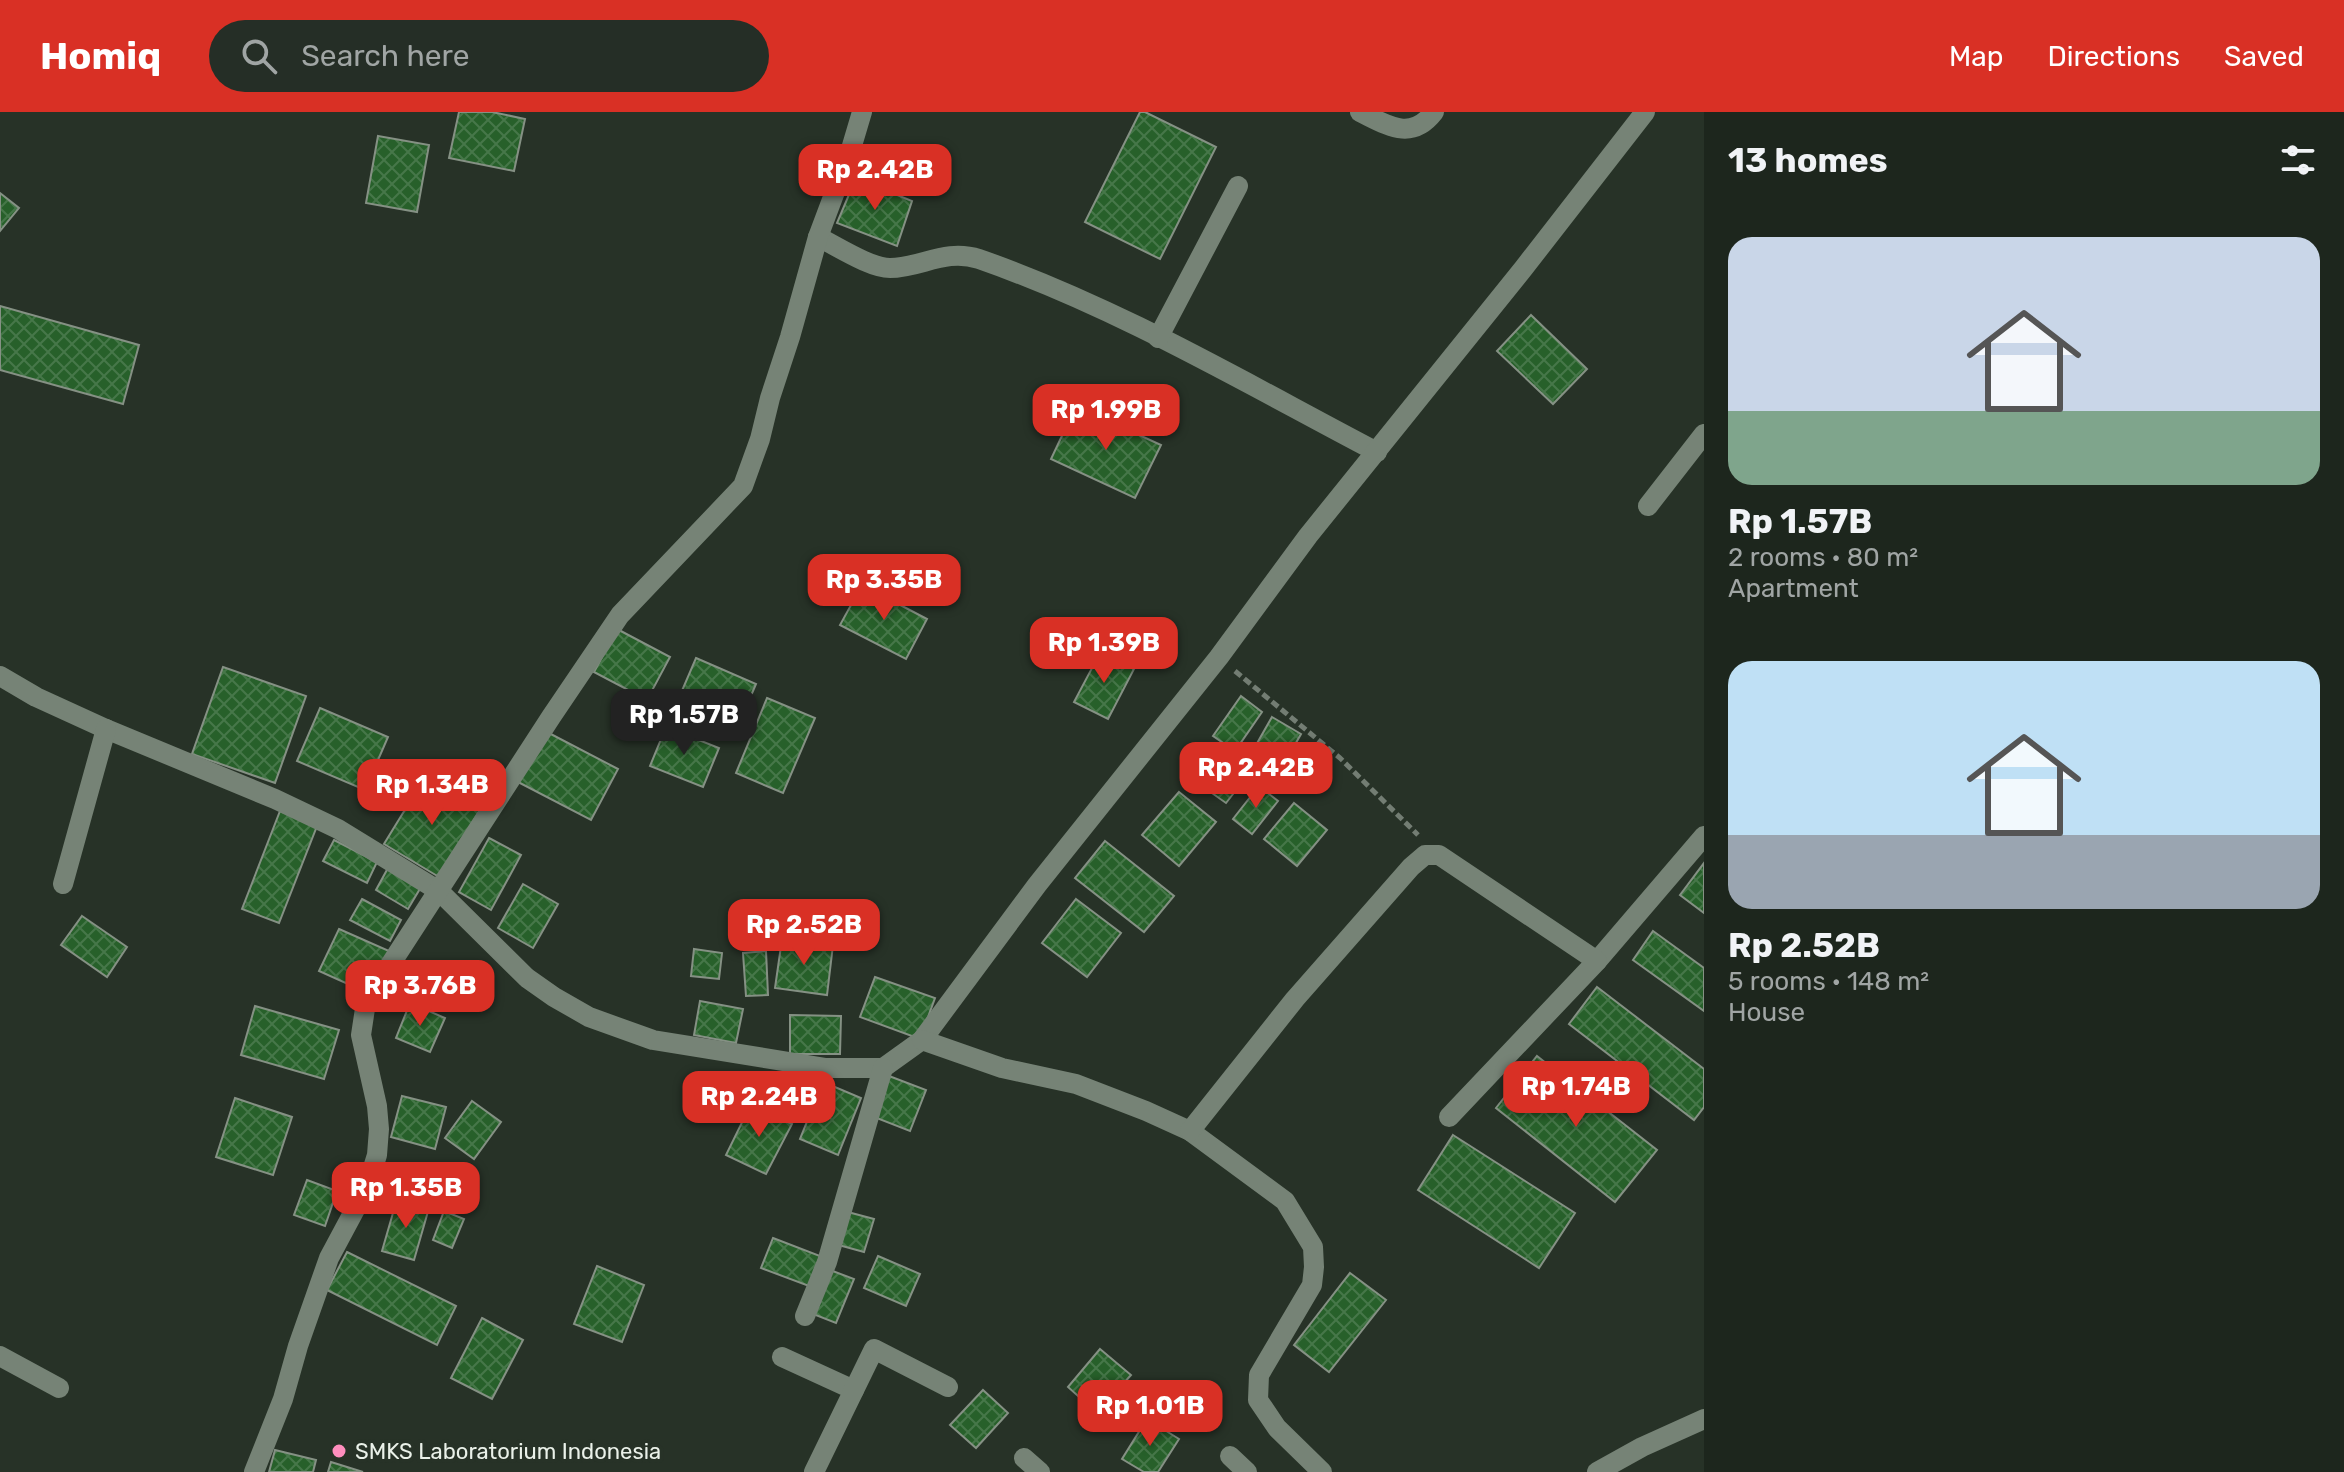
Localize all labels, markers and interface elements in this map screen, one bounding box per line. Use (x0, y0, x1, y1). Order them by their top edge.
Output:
search box (209, 20, 769, 92)
text: Homiq (40, 33, 161, 79)
icon: search (237, 34, 281, 78)
text: Search here (301, 38, 469, 74)
text: Map (1949, 40, 2003, 73)
text: Directions (2047, 40, 2180, 73)
text: Saved (2224, 40, 2304, 73)
icon: filters (2276, 138, 2320, 182)
text: 13 homes (1728, 140, 1888, 181)
pin: Rp 2.42B (792, 144, 958, 212)
text: Rp 2.42B (817, 154, 933, 185)
icon: home (1952, 289, 2096, 433)
pin: Rp 1.99B (1023, 384, 1189, 452)
text: Rp 1.99B (1051, 394, 1161, 425)
text: Rp 1.57B (1728, 501, 1872, 542)
text: 2 rooms · 80 m² (1728, 542, 1918, 573)
pin: Rp 3.35B (801, 554, 967, 622)
text: Rp 3.35B (826, 564, 942, 595)
text: Apartment (1728, 573, 1859, 604)
pin: Rp 1.39B (1021, 617, 1187, 685)
text: Rp 1.39B (1048, 627, 1160, 658)
pin: Rp 1.57B (601, 689, 767, 757)
text: Rp 1.57B (629, 699, 739, 730)
icon: home (1952, 713, 2096, 857)
pin: Rp 2.42B (1173, 742, 1339, 810)
text: Rp 2.42B (1198, 752, 1314, 783)
pin: Rp 1.34B (349, 759, 515, 827)
text: Rp 1.34B (375, 769, 489, 800)
pin: Rp 2.52B (721, 899, 887, 967)
text: Rp 2.52B (746, 909, 862, 940)
text: Rp 2.52B (1728, 925, 1880, 966)
pin: Rp 3.76B (337, 960, 503, 1028)
text: 5 rooms · 148 m² (1728, 966, 1929, 997)
text: Rp 3.76B (363, 970, 477, 1001)
text: House (1728, 997, 1805, 1028)
pin: Rp 1.74B (1493, 1061, 1659, 1129)
pin: Rp 2.24B (676, 1071, 842, 1139)
text: Rp 1.74B (1521, 1071, 1631, 1102)
text: Rp 2.24B (700, 1081, 818, 1112)
pin: Rp 1.35B (323, 1162, 489, 1230)
text: Rp 1.35B (350, 1172, 462, 1203)
pin: Rp 1.01B (1067, 1380, 1233, 1448)
text: Rp 1.01B (1096, 1390, 1204, 1421)
place label: SMKS Laboratorium Indonesia (355, 1438, 661, 1465)
marker: SMKS Laboratorium Indonesia (330, 1442, 348, 1460)

